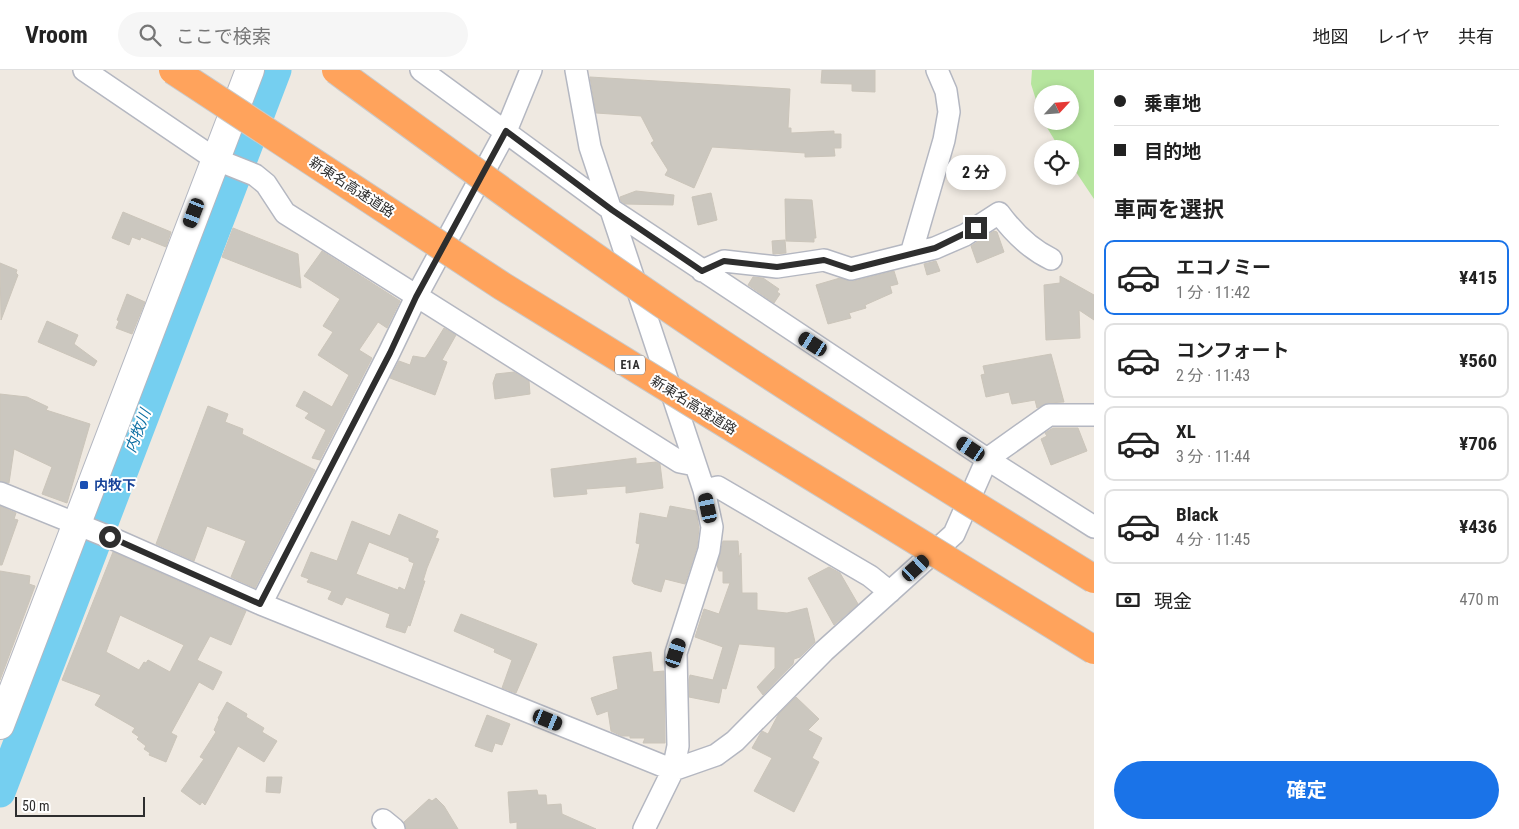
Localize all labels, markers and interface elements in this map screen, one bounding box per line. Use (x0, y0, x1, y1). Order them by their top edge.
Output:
search box (118, 12, 468, 57)
text: Vroom (25, 21, 88, 49)
icon: search (136, 21, 164, 49)
text: ここで検索 (176, 25, 271, 48)
text: 地図 (1313, 26, 1349, 47)
text: レイヤ (1377, 26, 1430, 47)
text: 共有 (1458, 26, 1494, 47)
north arrow (1034, 85, 1079, 130)
map controls (1034, 85, 1079, 185)
text: 乗車地 (1144, 92, 1201, 115)
button: locate (1034, 140, 1079, 185)
text: 目的地 (1144, 140, 1201, 163)
street label: 新東名高速道路 (307, 154, 397, 220)
callout: 2 分 (946, 156, 1006, 190)
text: 2 分 (962, 163, 990, 182)
car (181, 196, 206, 230)
text: 車両を選択 (1114, 197, 1224, 222)
route end (965, 217, 987, 239)
icon: car (1116, 255, 1161, 300)
text: エコノミー (1176, 256, 1271, 279)
text: ¥415 (1459, 266, 1497, 289)
text: 1 分 · 11:42 (1176, 283, 1250, 302)
car (796, 330, 829, 358)
icon: car (1116, 338, 1161, 383)
text: コンフォート (1176, 339, 1289, 362)
text: ¥560 (1459, 349, 1497, 372)
road number: E1A (615, 356, 645, 374)
text: 2 分 · 11:43 (1176, 366, 1250, 385)
street label: 新東名高速道路 (648, 372, 740, 438)
water label: 内牧川 (122, 405, 155, 455)
text: XL (1176, 420, 1196, 443)
icon: car (1116, 421, 1161, 466)
text: ¥706 (1459, 432, 1497, 455)
car (954, 434, 987, 464)
text: 3 分 · 11:44 (1176, 447, 1250, 466)
place label: 内牧下 (94, 477, 136, 493)
marker: 内牧下 (78, 479, 90, 491)
car (697, 492, 718, 524)
text: Black (1176, 503, 1218, 526)
icon: car (1116, 504, 1161, 549)
text: ¥436 (1459, 515, 1497, 538)
route start (99, 526, 121, 548)
text: 4 分 · 11:45 (1176, 530, 1250, 549)
car (899, 552, 932, 584)
icon: cash (1114, 586, 1142, 614)
text: 現金 (1154, 590, 1192, 613)
text: 470 m (1460, 590, 1499, 609)
car (664, 636, 687, 670)
car (531, 707, 564, 733)
button: 確定 (1114, 761, 1499, 819)
scale bar (15, 794, 145, 817)
text: 50 m (22, 798, 50, 814)

